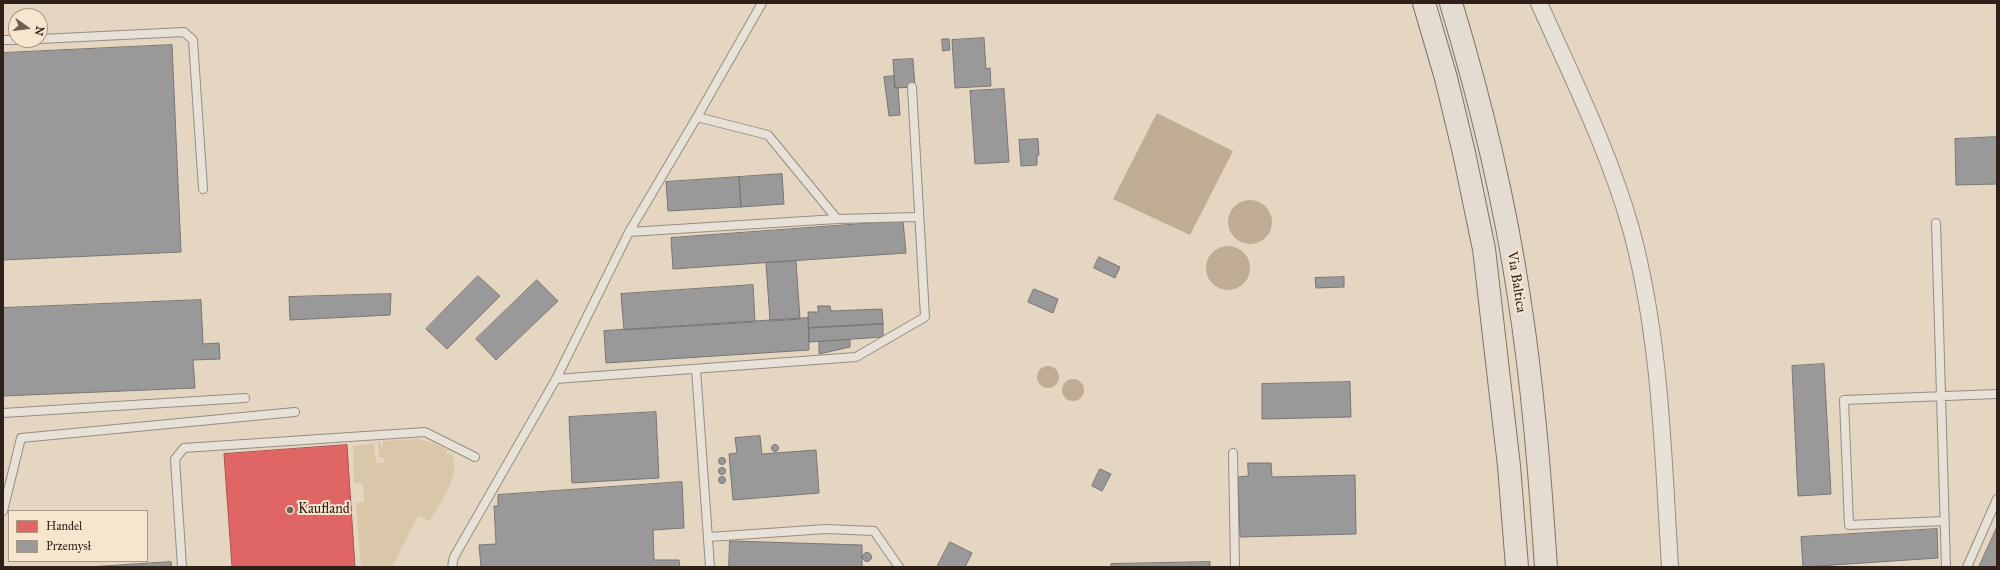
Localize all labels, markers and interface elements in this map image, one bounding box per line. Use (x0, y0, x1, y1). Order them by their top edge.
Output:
north arrow (8, 8, 48, 48)
text: N (32, 25, 47, 37)
street label: Via Baltica (1503, 250, 1529, 314)
place label: Kaufland (298, 502, 350, 518)
marker: Kaufland (285, 505, 295, 515)
legend (8, 510, 148, 562)
text: Handel (46, 519, 82, 533)
text: Przemysł (46, 539, 91, 553)

